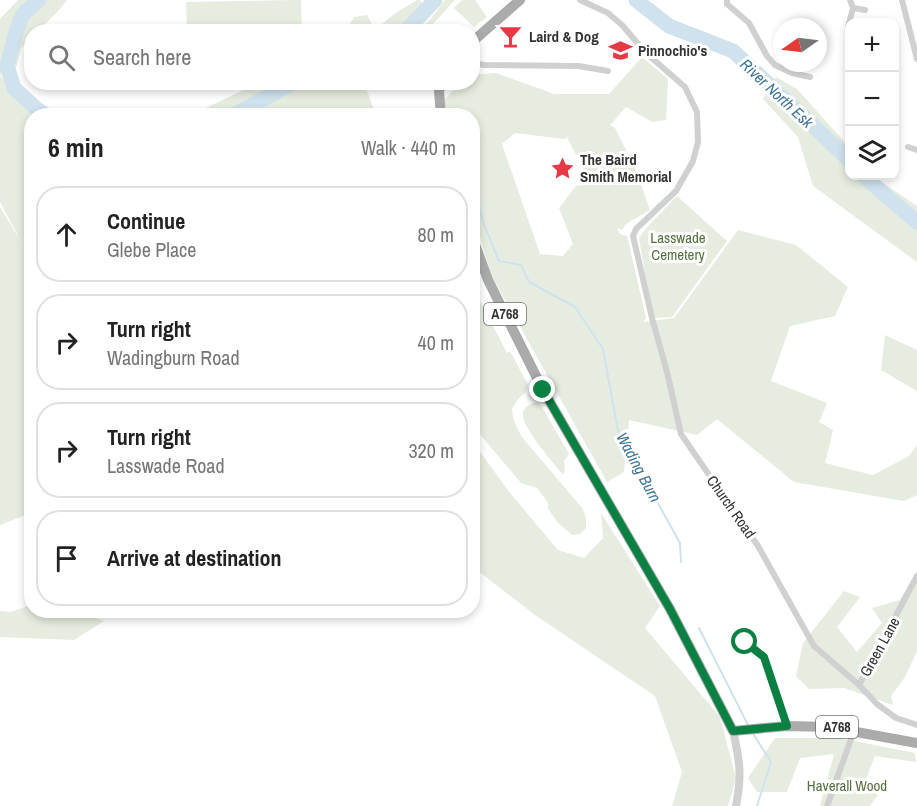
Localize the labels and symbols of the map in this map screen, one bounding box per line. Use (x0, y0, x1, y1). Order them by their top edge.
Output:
north arrow (773, 18, 827, 72)
bar icon: Laird & Dog (498, 24, 524, 50)
place label: Laird & Dog (529, 26, 599, 47)
school or university icon: Pinnochio's (607, 38, 633, 64)
place label: Pinnochio's (638, 40, 707, 61)
water label: River North Esk (736, 53, 819, 133)
place label: The Baird Smith Memorial (580, 149, 672, 187)
place icon: The Baird Smith Memorial (549, 156, 575, 182)
park label: Lasswade Cemetery (650, 227, 706, 265)
road number: A768 (484, 303, 526, 325)
route end (529, 376, 555, 402)
water label: Wading Burn (611, 428, 667, 506)
street label: Church Road (702, 471, 761, 542)
street label: Green Lane (855, 613, 905, 680)
route start (731, 628, 757, 654)
road number: A768 (816, 716, 858, 738)
park label: Haverall Wood (807, 775, 887, 796)

